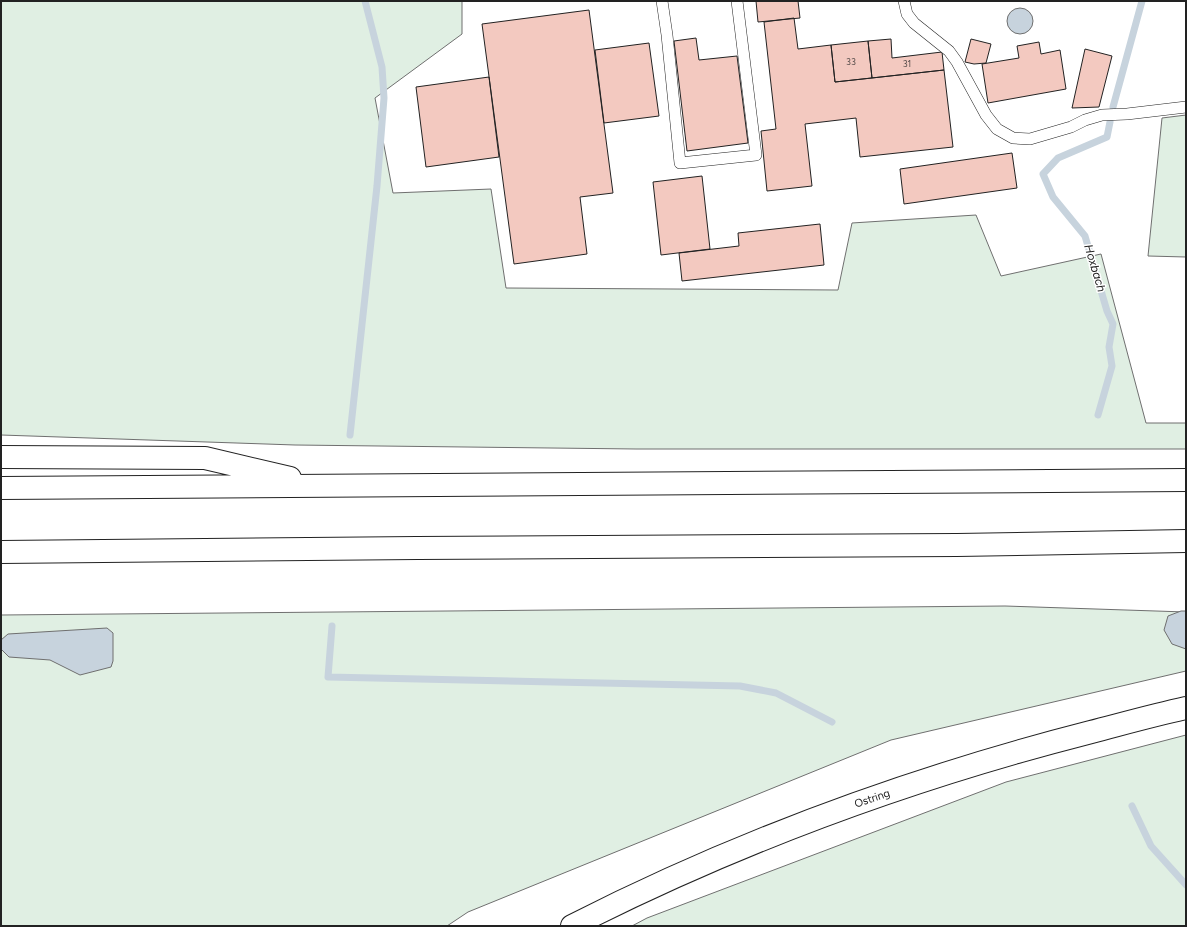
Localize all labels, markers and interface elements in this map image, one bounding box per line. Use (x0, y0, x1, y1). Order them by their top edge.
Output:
house number: 33 (846, 56, 856, 67)
house number: 31 (903, 58, 911, 69)
water label: Hoxbach (1081, 243, 1109, 294)
street label: Ostring (853, 786, 892, 811)

